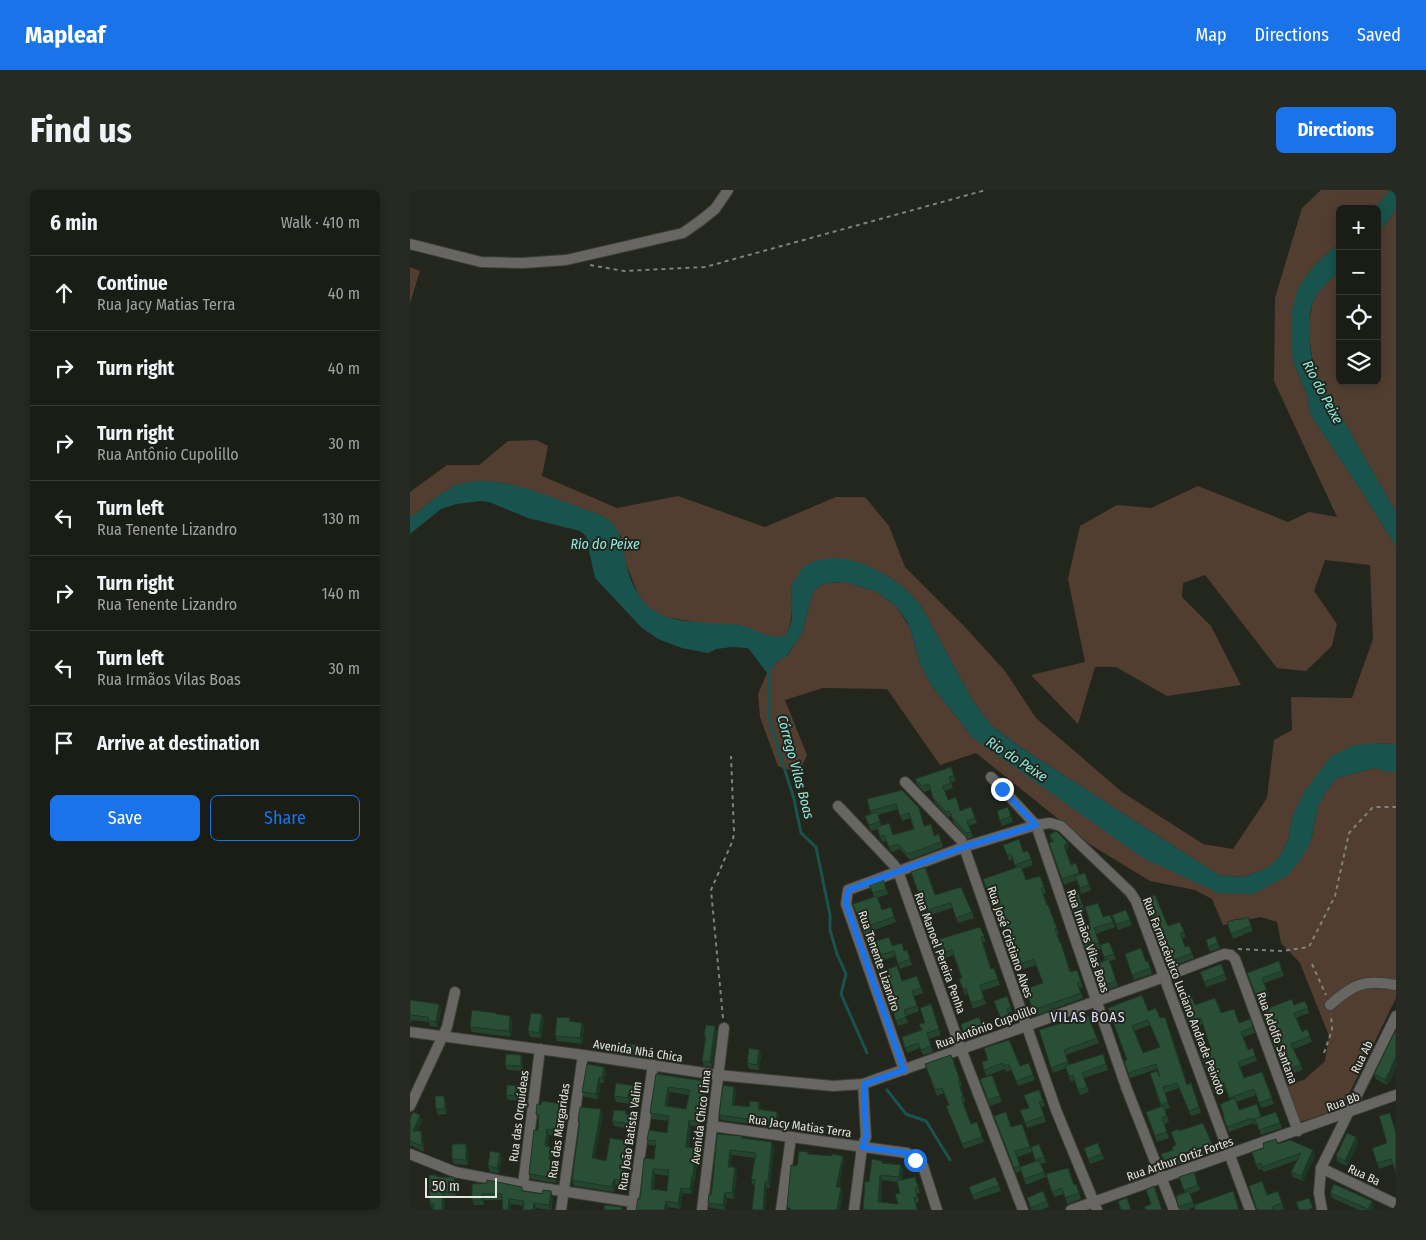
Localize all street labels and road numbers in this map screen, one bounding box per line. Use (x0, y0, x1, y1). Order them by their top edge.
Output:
street label: Rua José Cristiano Alves (984, 884, 1036, 1000)
street label: Rua Irmãos Vilas Boas (1064, 888, 1112, 994)
street label: Rua Manoel Pereira Penha (912, 890, 969, 1016)
street label: Rua Farmacêutico Luciano Andrade Peixoto (1140, 895, 1228, 1097)
street label: Rua Tenente Lizandro (855, 909, 903, 1013)
street label: Rua Adolfo Santana (1254, 990, 1300, 1086)
street label: Rua Antônio Cupolillo (934, 1002, 1038, 1052)
street label: Avenida Nhá Chica (592, 1037, 684, 1065)
street label: Rua Ab (1348, 1039, 1376, 1075)
street label: Rua das Orquídeas (506, 1069, 532, 1163)
street label: Avenida Chico Lima (688, 1069, 714, 1165)
street label: Rua João Batista Valim (615, 1081, 645, 1191)
street label: Rua das Margaridas (545, 1083, 573, 1179)
street label: Rua Bb (1324, 1090, 1362, 1114)
street label: Rua Jacy Matias Terra (748, 1112, 852, 1140)
street label: Rua Arthur Ortiz Fortes (1125, 1134, 1235, 1184)
street label: Rua Ba (1346, 1161, 1382, 1189)

